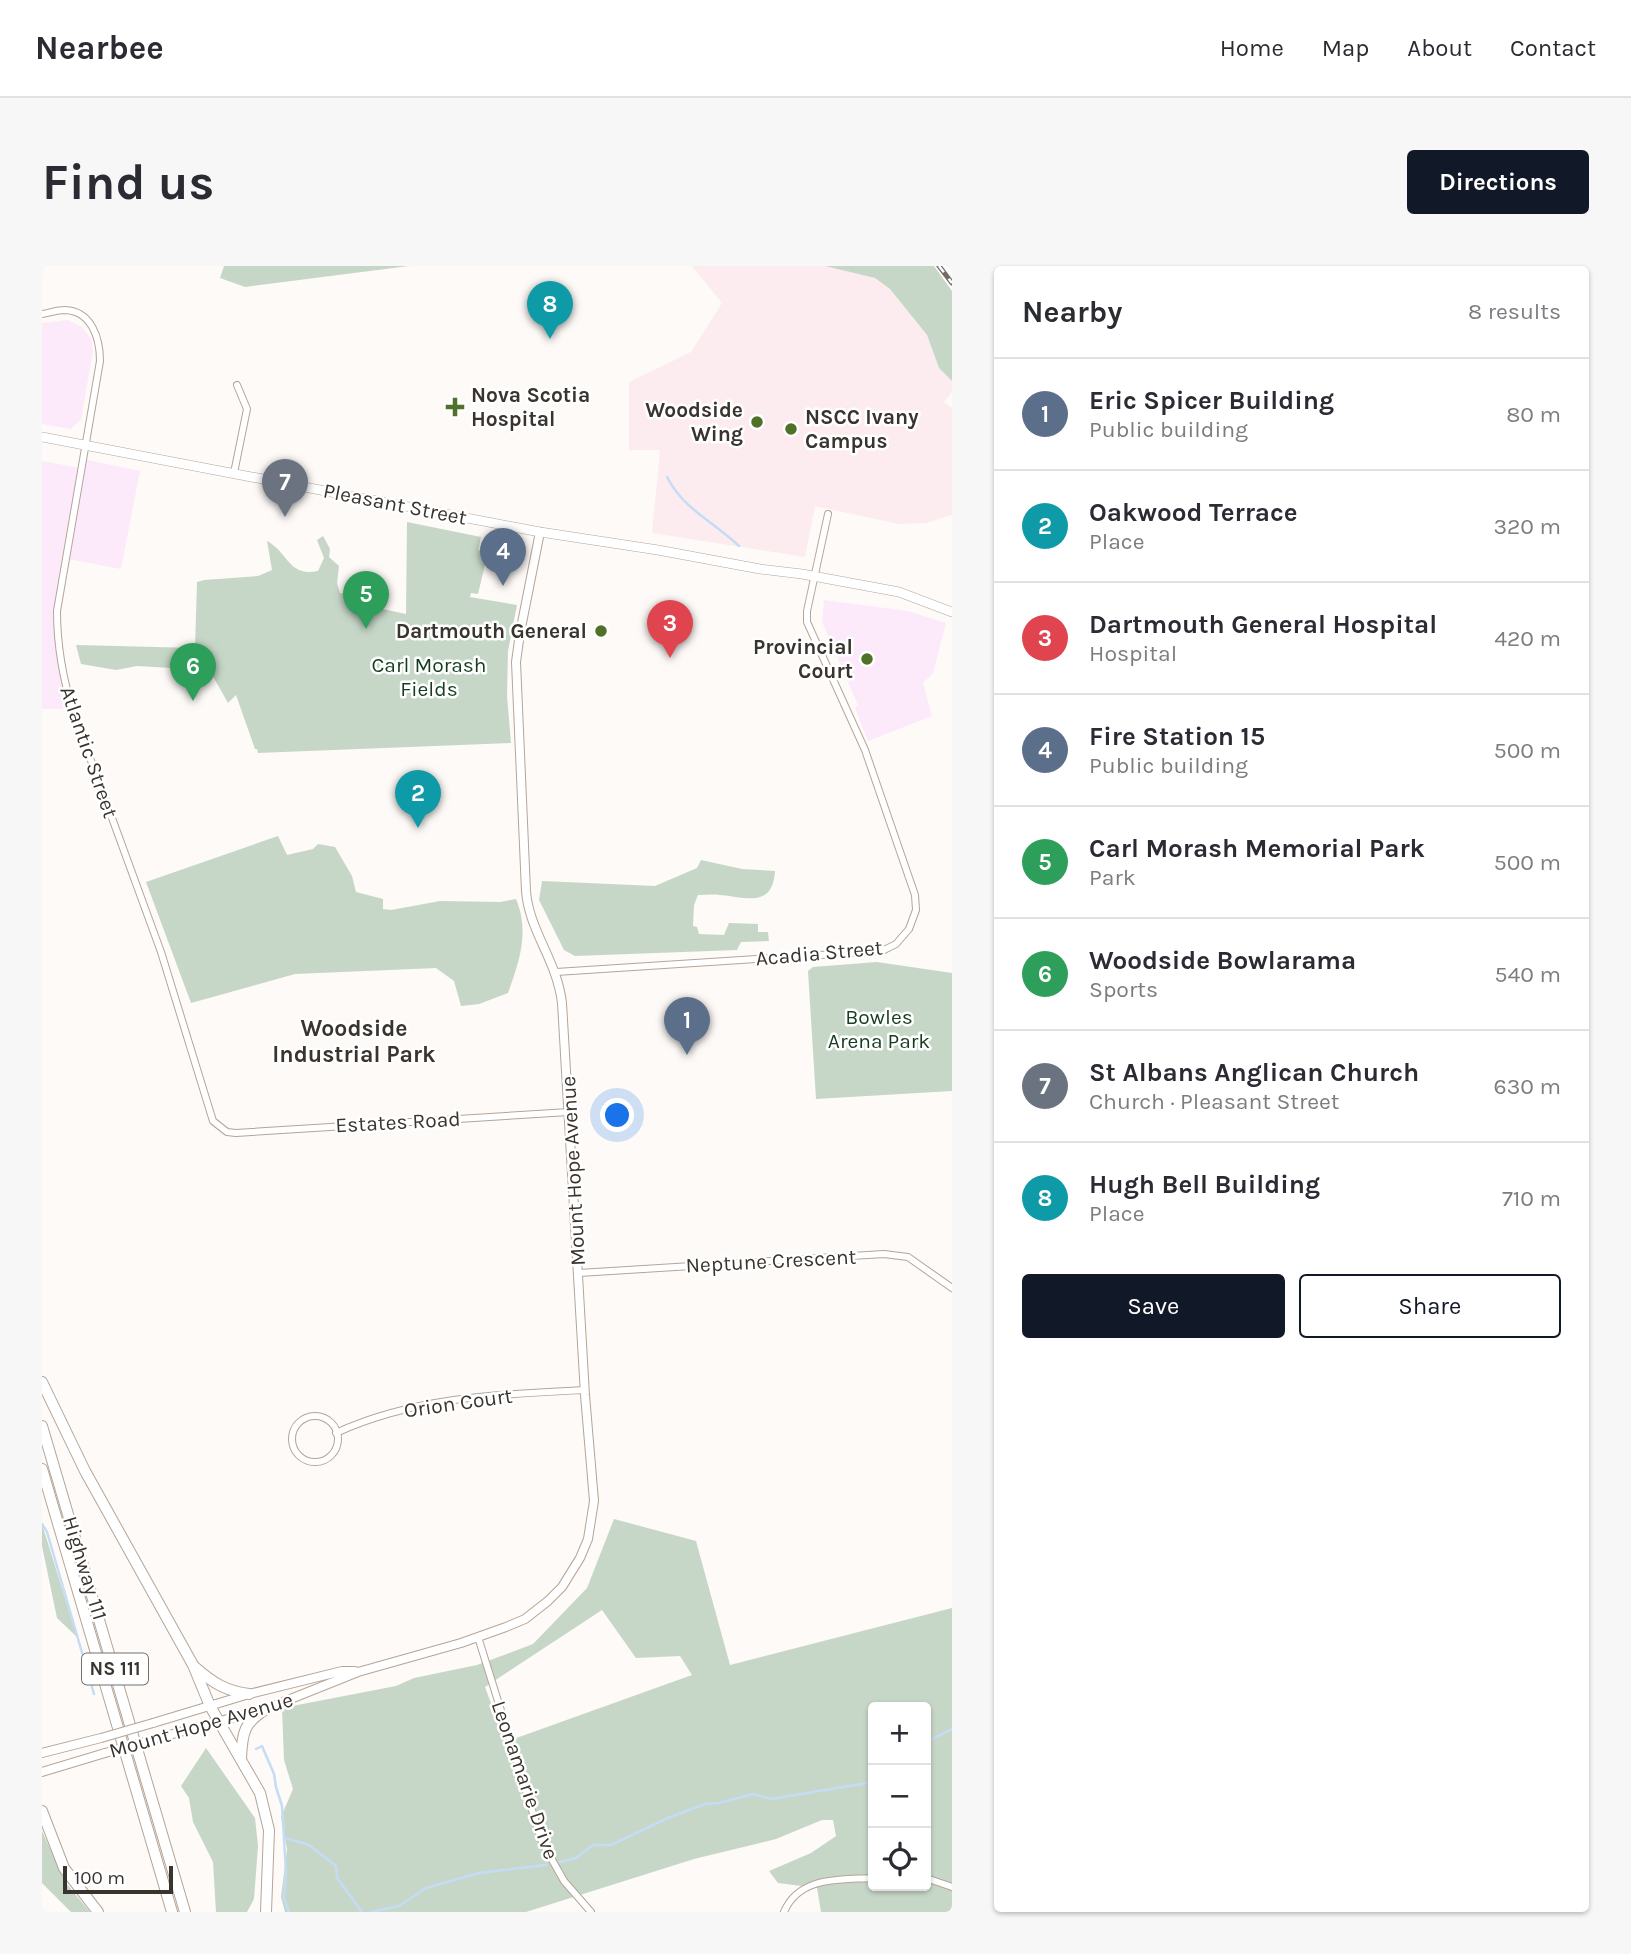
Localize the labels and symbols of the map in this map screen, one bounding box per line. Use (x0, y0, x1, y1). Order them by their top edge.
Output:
pin: 8 (527, 281, 573, 339)
place label: Nova Scotia Hospital (471, 383, 590, 431)
marker: Nova Scotia Hospital (445, 397, 465, 417)
place label: Woodside Wing (645, 398, 743, 446)
place label: NSCC Ivany Campus (805, 405, 919, 453)
marker: Woodside Wing (749, 414, 765, 430)
marker: NSCC Ivany Campus (783, 421, 799, 437)
pin: 7 (262, 459, 308, 517)
street label: Pleasant Street (321, 478, 469, 530)
pin: 4 (480, 528, 526, 586)
pin: 5 (343, 571, 389, 629)
pin: 3 (647, 600, 693, 658)
place label: Dartmouth General (396, 619, 587, 643)
marker: Dartmouth General (593, 623, 609, 639)
place label: Provincial Court (753, 635, 853, 683)
pin: 6 (170, 643, 216, 701)
marker: Provincial Court (859, 651, 875, 667)
park label: Carl Morash Fields (371, 653, 487, 701)
street label: Atlantic Street (55, 683, 123, 821)
pin: 2 (395, 770, 441, 828)
street label: Acadia Street (755, 935, 884, 971)
pin: 1 (664, 997, 710, 1055)
park label: Bowles Arena Park (828, 1005, 930, 1053)
district label: Woodside Industrial Park (272, 1015, 436, 1068)
street label: Mount Hope Avenue (556, 1075, 590, 1267)
your location (600, 1098, 634, 1132)
street label: Estates Road (335, 1107, 461, 1137)
street label: Neptune Crescent (685, 1245, 857, 1277)
street label: Orion Court (402, 1384, 514, 1422)
street label: Highway 111 (58, 1513, 112, 1623)
road number: NS 111 (82, 1653, 148, 1684)
street label: Mount Hope Avenue (106, 1687, 296, 1763)
street label: Leonamarie Drive (487, 1698, 563, 1862)
scale bar (63, 1863, 173, 1895)

